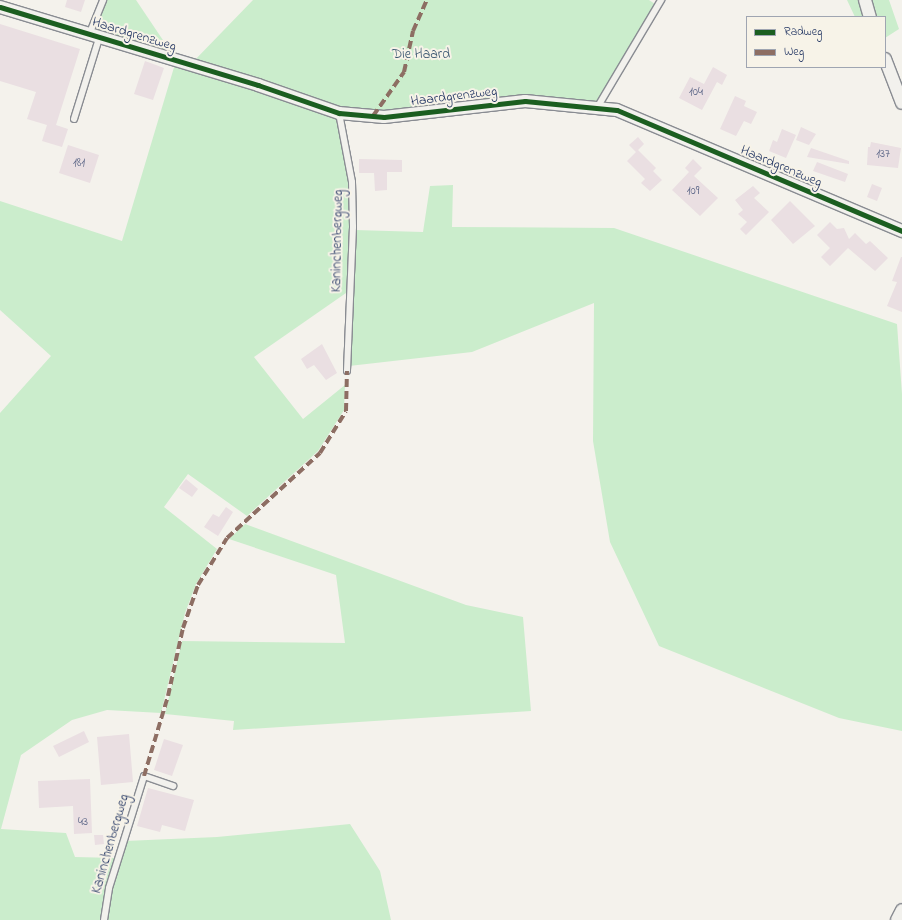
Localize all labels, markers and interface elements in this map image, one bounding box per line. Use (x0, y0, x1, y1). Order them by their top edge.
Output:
street label: Haardgrenzweg (90, 14, 178, 56)
legend (746, 16, 886, 68)
text: Radweg (784, 23, 823, 41)
text: Weg (784, 43, 804, 61)
park label: Die Haard (392, 47, 450, 63)
street label: Haardgrenzweg (410, 83, 498, 111)
house number: 104 (689, 86, 703, 100)
street label: Haardgrenzweg (738, 142, 824, 192)
house number: 137 (876, 148, 890, 162)
house number: 181 (73, 157, 85, 171)
house number: 109 (687, 185, 699, 199)
street label: Kaninchenbergweg (329, 189, 347, 293)
street label: Kaninchenbergweg (89, 792, 133, 896)
house number: 43 (78, 816, 88, 830)

